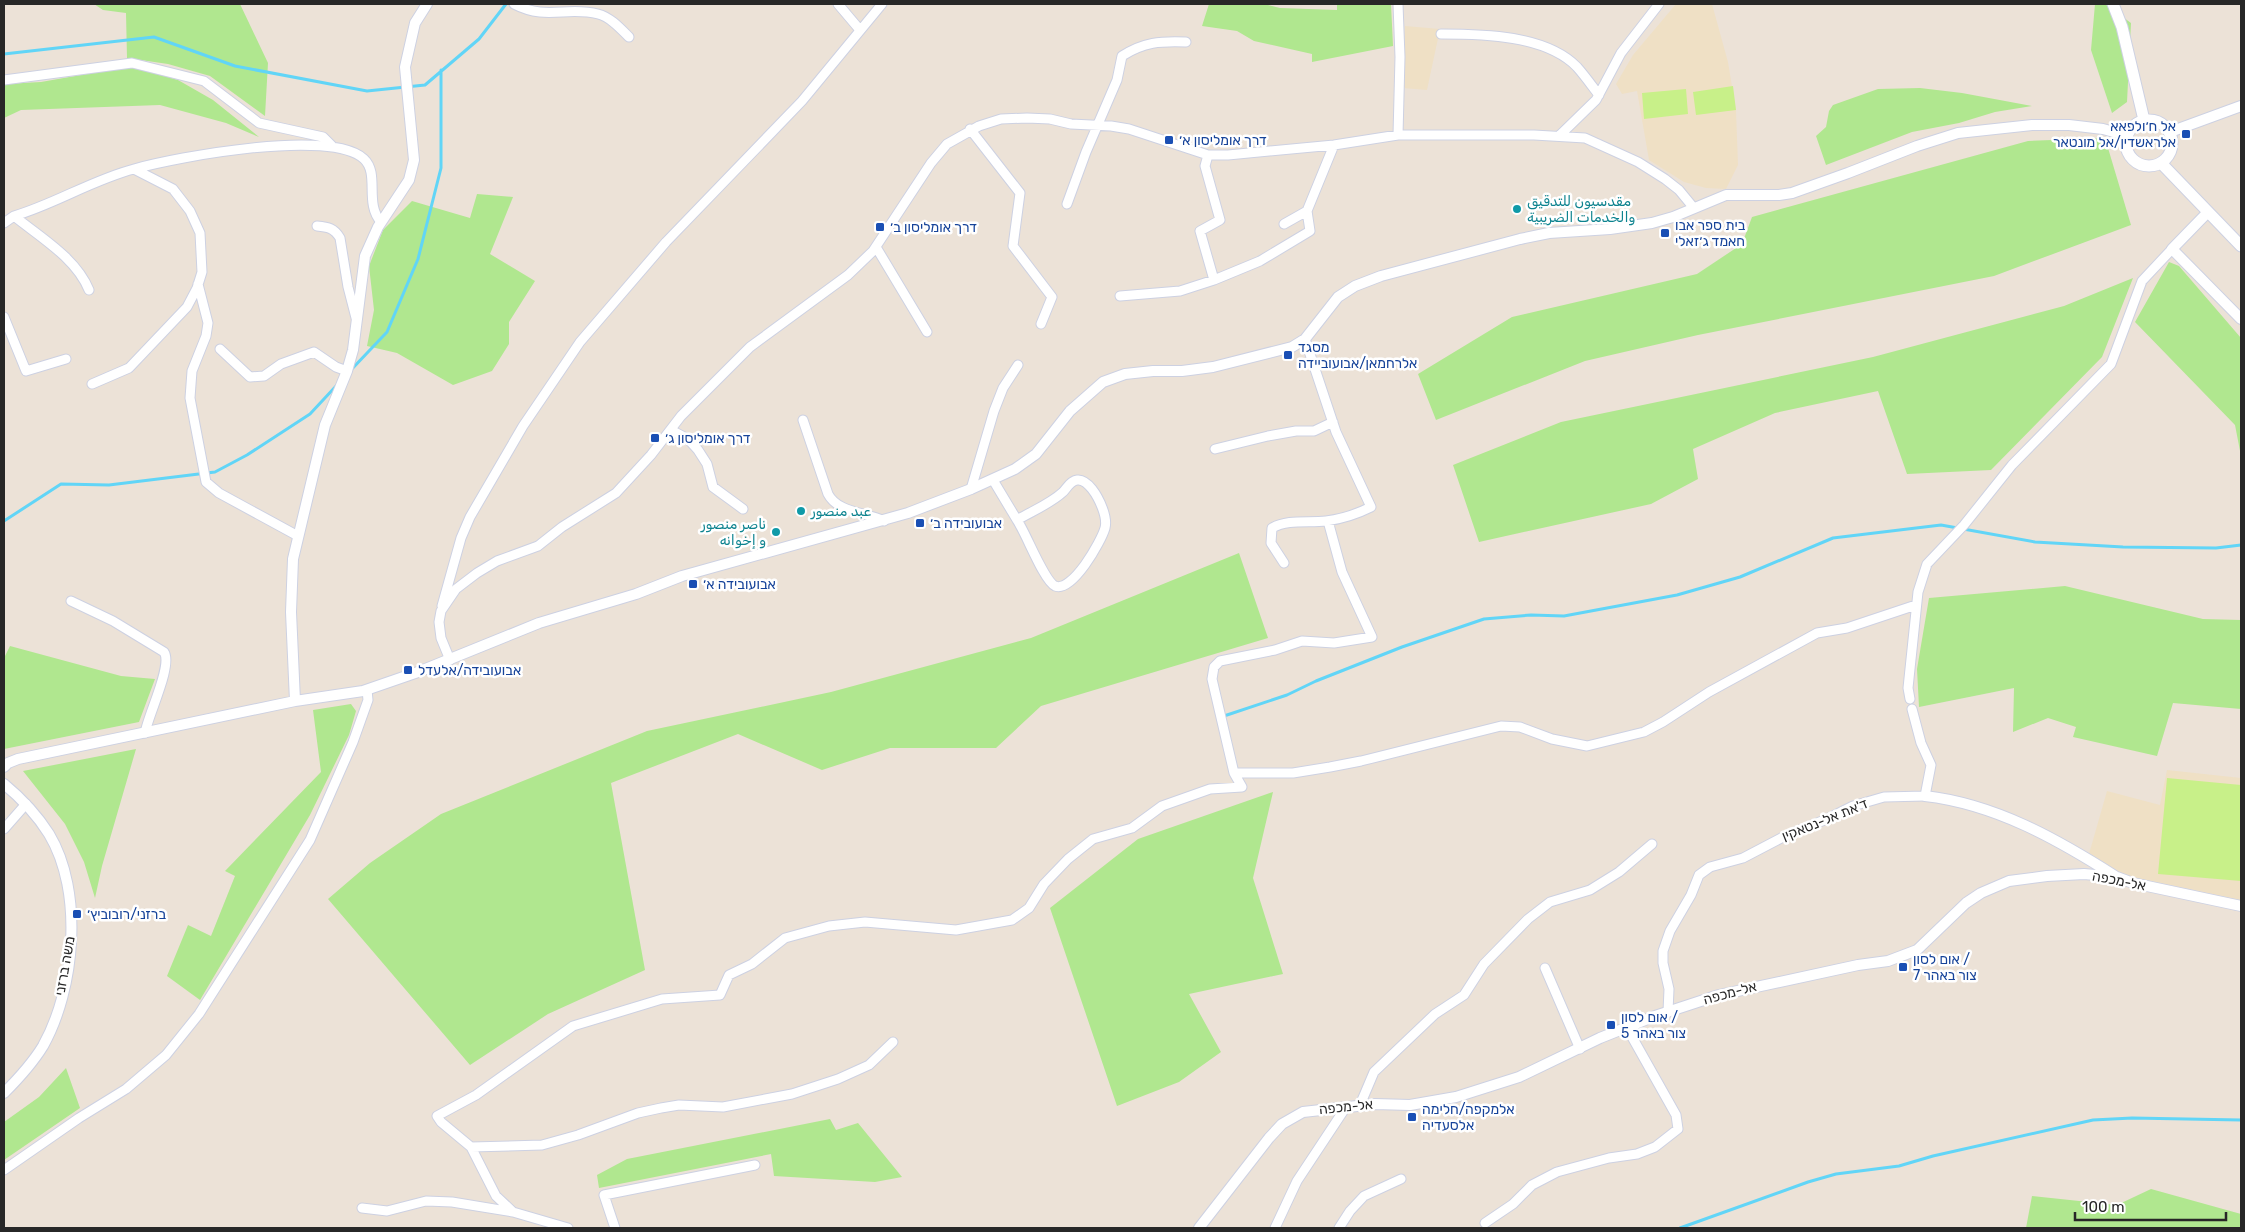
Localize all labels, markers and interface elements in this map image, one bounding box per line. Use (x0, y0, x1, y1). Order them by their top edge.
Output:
place label: אל ח׳ולפאא אלראשדין/אל מונטאר (2053, 118, 2176, 151)
marker: אל ח׳ולפאא אלראשדין/אל מונטאר (2180, 128, 2192, 140)
place label: דרך אומליסון א׳ (1179, 132, 1267, 149)
marker: דרך אומליסון א׳ (1163, 134, 1175, 146)
place label: مقدسيون للتدقيق والخدمات الضريبية (1527, 193, 1635, 226)
marker: مقدسيون للتدقيق والخدمات الضريبية (1511, 203, 1523, 215)
place label: בית ספר אבו חאמד ג׳זאלי (1675, 217, 1746, 250)
place label: דרך אומליסון ב׳ (890, 219, 977, 236)
marker: דרך אומליסון ב׳ (874, 221, 886, 233)
marker: בית ספר אבו חאמד ג׳זאלי (1659, 227, 1671, 239)
place label: מסגד אלרחמאן/אבועוביידה (1298, 339, 1417, 372)
marker: מסגד אלרחמאן/אבועוביידה (1282, 349, 1294, 361)
place label: דרך אומליסון ג׳ (665, 430, 751, 447)
marker: דרך אומליסון ג׳ (649, 432, 661, 444)
place label: عبد منصور (810, 503, 872, 520)
marker: عبد منصور (795, 505, 807, 517)
place label: אבועובידה ב׳ (930, 515, 1002, 532)
place label: ناصر منصور و إخوانه (700, 516, 766, 549)
marker: אבועובידה ב׳ (914, 517, 926, 529)
marker: ناصر منصور و إخوانه (770, 526, 782, 538)
place label: אבועובידה א׳ (703, 576, 776, 593)
marker: אבועובידה א׳ (687, 578, 699, 590)
place label: אבועובידה/אלעדל (418, 662, 521, 679)
marker: אבועובידה/אלעדל (402, 664, 414, 676)
street label: ד'את אל-נטאקין (1779, 795, 1871, 845)
street label: אל-מכפה (2091, 867, 2147, 895)
place label: ברזני/רובוביץ׳ (87, 906, 166, 923)
marker: ברזני/רובוביץ׳ (71, 908, 83, 920)
street label: משה ברזני (51, 935, 79, 997)
place label: אום לסון / צור באהר 7 (1913, 951, 1977, 984)
marker: אום לסון / צור באהר 7 (1897, 961, 1909, 973)
street label: אל-מכפה (1701, 978, 1759, 1008)
place label: אום לסון / צור באהר 5 (1621, 1009, 1686, 1042)
marker: אום לסון / צור באהר 5 (1605, 1019, 1617, 1031)
street label: אל-מכפה (1318, 1096, 1374, 1118)
place label: אלמקפה/חלימה אלסעדיה (1422, 1101, 1515, 1134)
marker: אלמקפה/חלימה אלסעדיה (1406, 1111, 1418, 1123)
scale bar (2075, 1190, 2226, 1222)
text: 100 m (2082, 1198, 2124, 1216)

